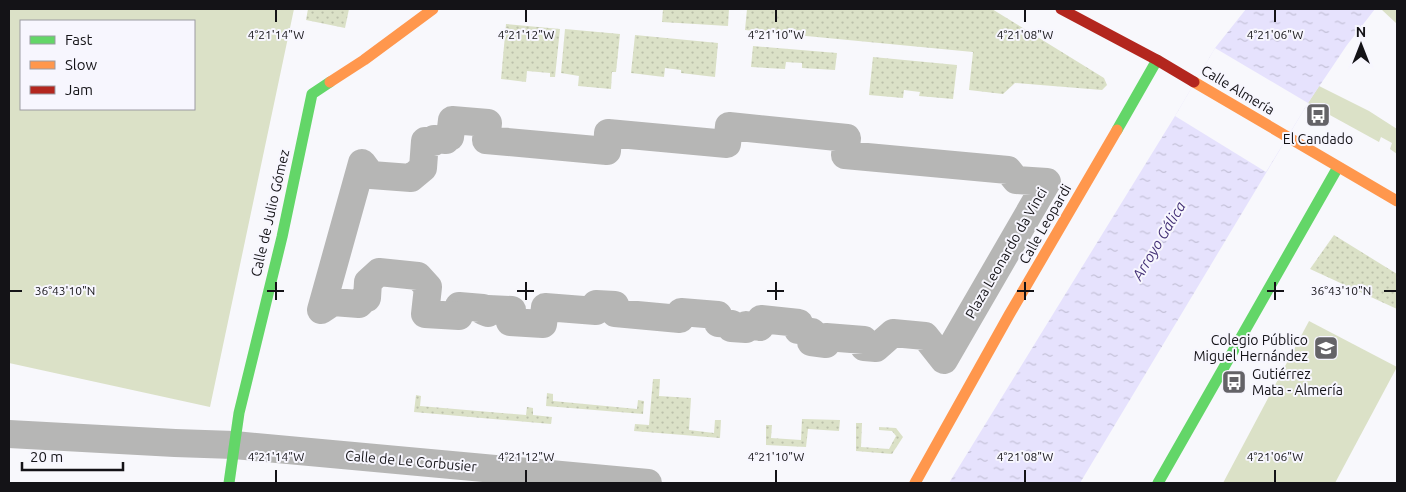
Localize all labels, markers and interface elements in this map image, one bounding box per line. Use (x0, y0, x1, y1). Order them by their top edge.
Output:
legend (20, 20, 195, 110)
north arrow (1336, 20, 1386, 70)
text: N (1356, 24, 1366, 40)
text: 4°21'14"W (248, 28, 304, 41)
text: 4°21'12"W (498, 28, 554, 41)
text: 4°21'10"W (748, 28, 804, 41)
text: 4°21'08"W (997, 28, 1053, 41)
text: 4°21'06"W (1247, 28, 1303, 41)
text: Fast (65, 31, 93, 48)
text: Slow (65, 56, 98, 73)
street label: Calle Almería (1199, 62, 1277, 118)
text: Jam (65, 81, 93, 98)
bus stop icon: El Candado (1305, 102, 1331, 128)
place label: El Candado (1283, 131, 1353, 147)
street label: Calle de Julio Gómez (248, 148, 292, 278)
street label: Calle Leopardi (1016, 181, 1074, 267)
street label: Plaza Leonardo da Vinci (962, 185, 1050, 321)
water label: Arroyo Gálica (1128, 198, 1189, 284)
text: 36°43'10"N (35, 284, 95, 297)
text: 36°43'10"N (1311, 284, 1371, 297)
place label: Colegio Público Miguel Hernández (1193, 332, 1308, 364)
school or university icon: Colegio Público Miguel Hernández (1313, 335, 1339, 361)
place label: Gutiérrez Mata - Almería (1252, 366, 1343, 398)
bus stop icon: Gutiérrez Mata - Almería (1221, 369, 1247, 395)
scale bar (22, 440, 124, 472)
street label: Calle de Le Corbusier (345, 447, 478, 475)
text: 20 m (30, 448, 63, 465)
text: 4°21'14"W (248, 450, 304, 463)
text: 4°21'12"W (498, 450, 554, 463)
text: 4°21'10"W (748, 450, 804, 463)
text: 4°21'08"W (997, 450, 1053, 463)
text: 4°21'06"W (1247, 450, 1303, 463)

